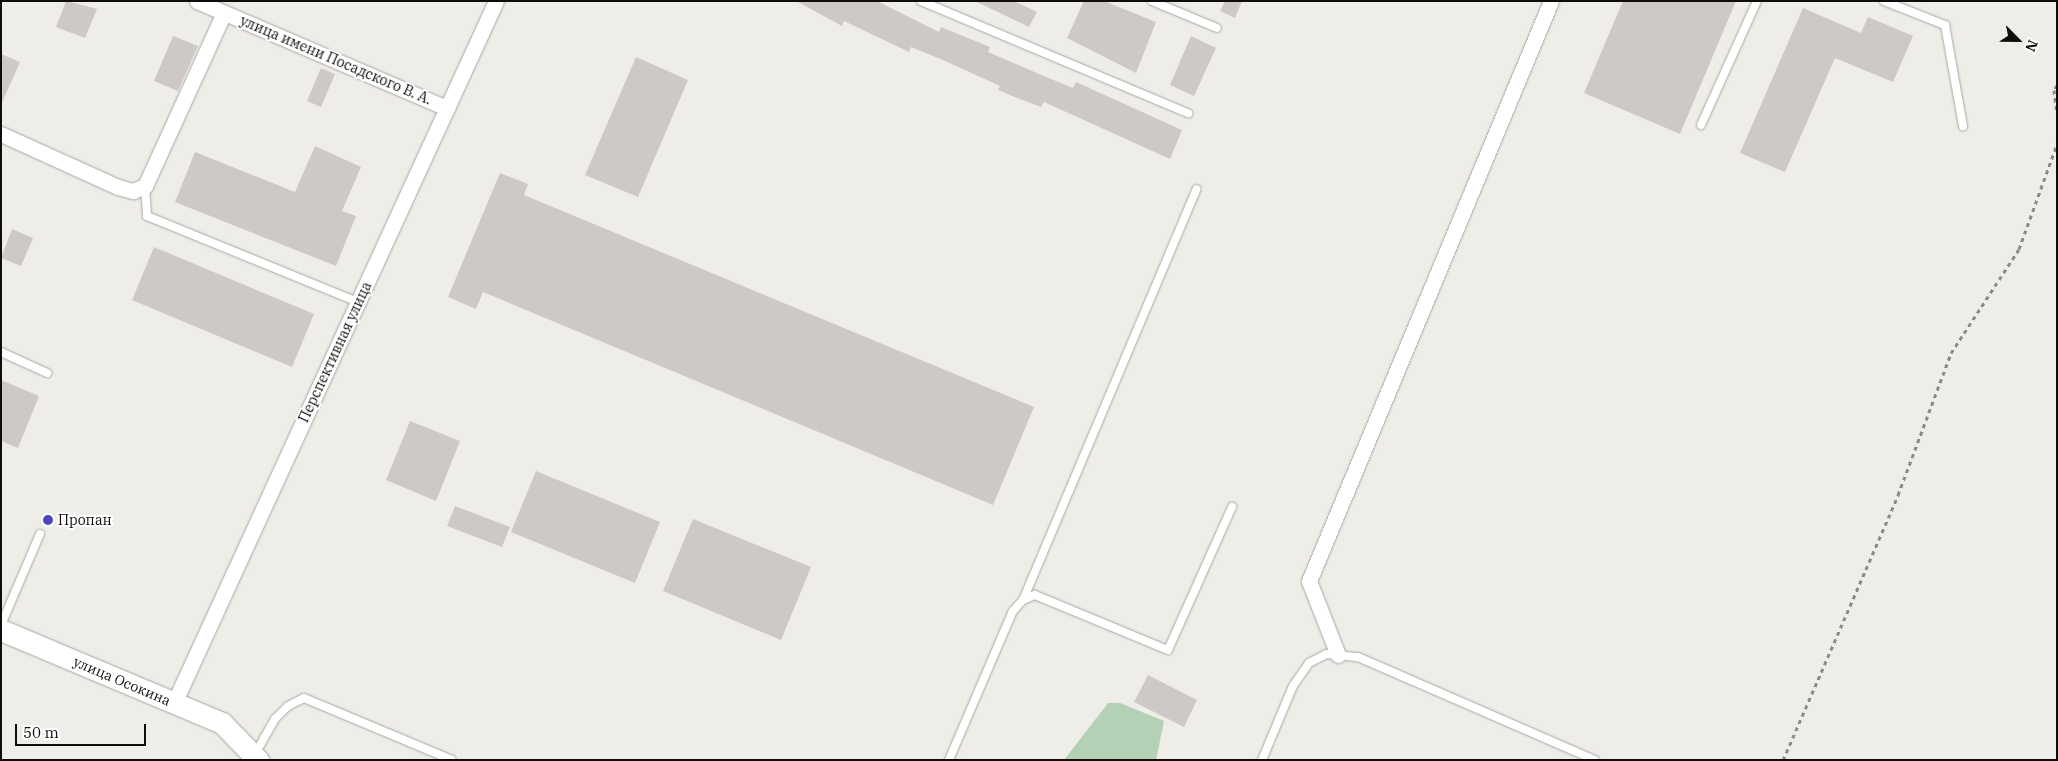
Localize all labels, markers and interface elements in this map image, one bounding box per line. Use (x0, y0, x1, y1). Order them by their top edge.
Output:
street label: улица имени Посадского В. А. (238, 12, 434, 108)
north arrow (1993, 15, 2043, 65)
text: N (2021, 37, 2042, 54)
street label: Перспективная улица (295, 279, 375, 425)
place label: Пропан (58, 512, 112, 528)
marker: Пропан (42, 514, 54, 526)
street label: улица Осокина (71, 653, 173, 709)
scale bar (18, 714, 149, 746)
text: 50 m (23, 723, 59, 742)

